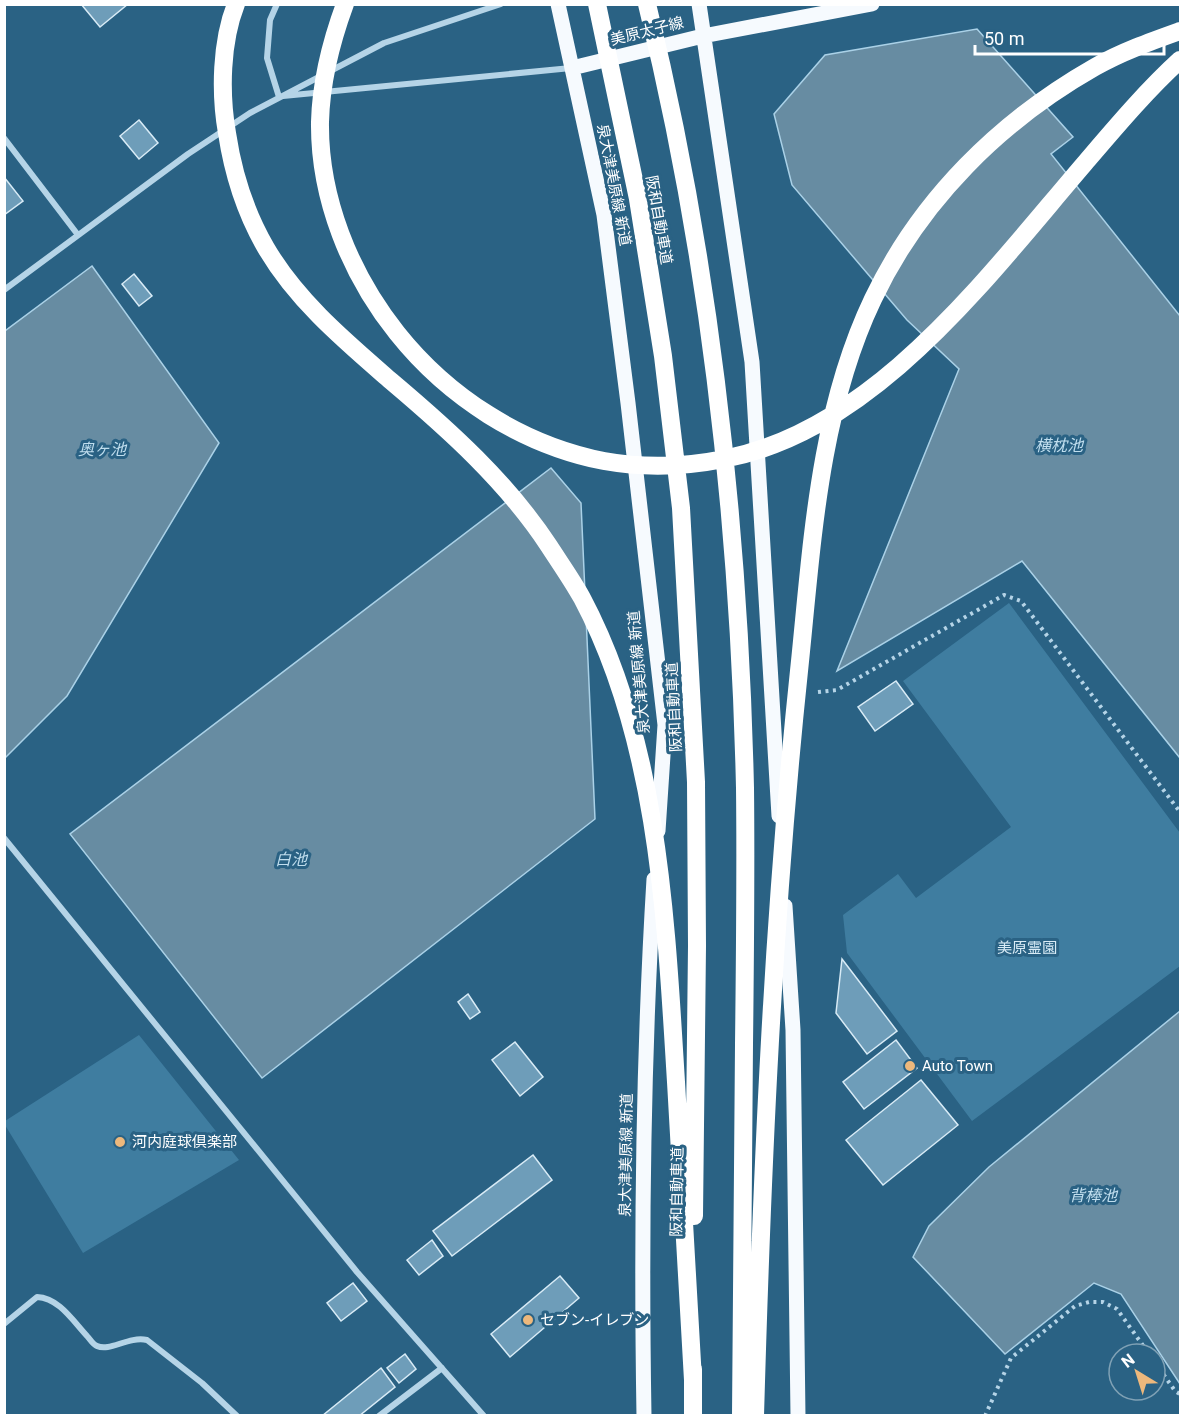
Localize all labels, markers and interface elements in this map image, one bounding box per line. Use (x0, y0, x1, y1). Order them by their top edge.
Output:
street label: 美原太子線 (608, 13, 686, 49)
scale bar (975, 18, 1164, 56)
text: 50 m (984, 28, 1024, 49)
street label: 泉大津美原線 新道 (593, 123, 635, 247)
street label: 阪和自動車道 (642, 174, 676, 266)
water label: 横枕池 (1035, 436, 1085, 455)
water label: 奥ヶ池 (78, 440, 128, 459)
street label: 泉大津美原線 新道 (625, 610, 653, 734)
street label: 阪和自動車道 (663, 662, 685, 752)
water label: 白池 (275, 850, 309, 869)
park label: 美原霊園 (997, 939, 1057, 957)
place label: Auto Town (922, 1057, 993, 1075)
marker: Auto Town (903, 1059, 917, 1073)
street label: 泉大津美原線 新道 (616, 1093, 636, 1217)
place label: 河内庭球倶楽部 (132, 1133, 237, 1151)
marker: 河内庭球倶楽部 (113, 1135, 127, 1149)
street label: 阪和自動車道 (667, 1147, 687, 1237)
water label: 背棒池 (1069, 1186, 1119, 1205)
place label: セブン-イレブン (540, 1311, 649, 1329)
marker: セブン-イレブン (521, 1313, 535, 1327)
north arrow (1107, 1342, 1167, 1402)
text: N (1118, 1350, 1138, 1372)

